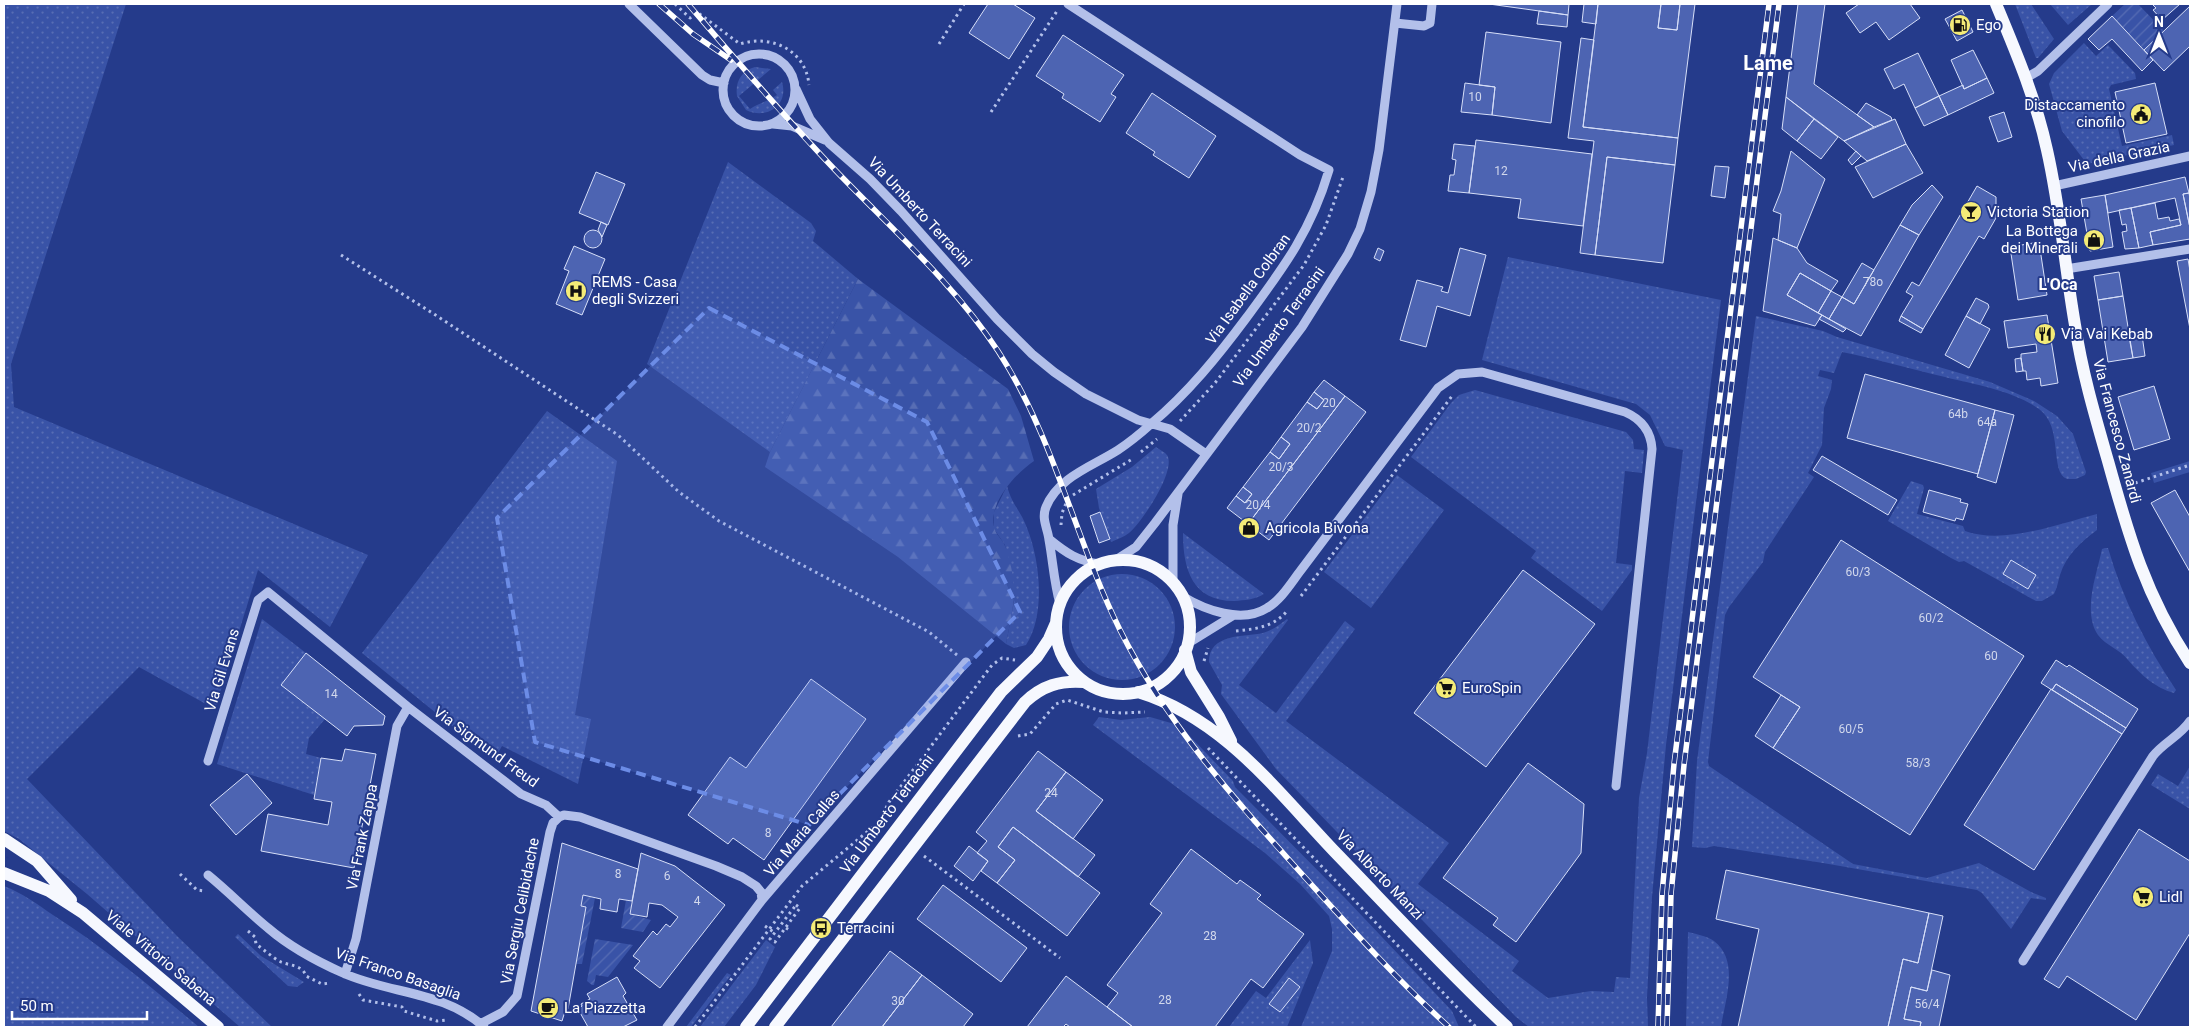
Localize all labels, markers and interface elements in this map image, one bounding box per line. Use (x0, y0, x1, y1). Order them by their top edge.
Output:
north arrow (2134, 10, 2184, 60)
fuel station icon: Ego (1948, 13, 1972, 37)
text: N (2154, 14, 2164, 30)
place label: Ego (1976, 16, 2001, 34)
district label: Lame (1743, 51, 1793, 75)
house number: 10 (1468, 90, 1482, 104)
place label: Distaccamento cinofilo (2024, 96, 2125, 131)
public building icon: Distaccamento cinofilo (2129, 102, 2153, 126)
street label: Via della Grazia (2067, 137, 2171, 177)
street label: Via Umberto Terracini (864, 153, 976, 271)
house number: 12 (1494, 164, 1508, 178)
bar icon: Victoria Station (1959, 200, 1983, 224)
place label: Victoria Station (1987, 203, 2089, 221)
place label: La Bottega dei Minerali (2001, 222, 2078, 257)
shop icon: La Bottega dei Minerali (2082, 228, 2106, 252)
street label: Via Isabella Colbran (1202, 230, 1294, 348)
street label: Via Umberto Terracini (1229, 263, 1329, 391)
place label: REMS - Casa degli Svizzeri (592, 273, 679, 308)
house number: 78o (1863, 275, 1883, 289)
district label: L'Oca (2038, 275, 2078, 294)
hospital icon: REMS - Casa degli Svizzeri (564, 279, 588, 303)
restaurant icon: Via Vai Kebab (2033, 322, 2057, 346)
place label: Via Vai Kebab (2061, 325, 2153, 343)
street label: Via Francesco Zanardi (2089, 357, 2145, 505)
house number: 20 (1322, 396, 1336, 410)
house number: 64b (1948, 407, 1968, 421)
house number: 64a (1977, 415, 1997, 429)
house number: 20/2 (1296, 421, 1322, 435)
house number: 20/3 (1268, 460, 1294, 474)
house number: 20/4 (1245, 498, 1271, 512)
shop icon: Agricola Bivona (1237, 516, 1261, 540)
place label: Agricola Bivona (1265, 519, 1369, 537)
house number: 60/3 (1845, 565, 1871, 579)
house number: 60/2 (1918, 611, 1944, 625)
street label: Via Gil Evans (201, 626, 243, 714)
house number: 60 (1984, 649, 1998, 663)
supermarket icon: EuroSpin (1434, 676, 1458, 700)
place label: EuroSpin (1462, 679, 1521, 697)
house number: 14 (324, 687, 338, 701)
street label: Via Sigmund Freud (430, 703, 542, 791)
house number: 60/5 (1838, 722, 1864, 736)
street label: Via Umberto Terracini (836, 751, 938, 877)
house number: 58/3 (1905, 756, 1931, 770)
street label: Via Frank Zappa (343, 782, 381, 892)
street label: Via Maria Callas (760, 786, 844, 880)
house number: 24 (1044, 786, 1058, 800)
house number: 8 (765, 826, 772, 840)
street label: Via Alberto Manzi (1333, 826, 1427, 924)
street label: Via Sergiu Celibidache (497, 836, 543, 986)
house number: 8 (615, 867, 622, 881)
house number: 6 (664, 869, 671, 883)
supermarket icon: Lidl (2131, 885, 2155, 909)
place label: Lidl (2159, 888, 2183, 906)
house number: 4 (694, 894, 701, 908)
street label: Viale Vittorio Sabena (102, 906, 220, 1010)
bus stop icon: Terracini (809, 916, 833, 940)
place label: Terracini (837, 919, 895, 937)
house number: 28 (1203, 929, 1217, 943)
street label: Via Franco Basaglia (333, 944, 463, 1004)
scale bar (12, 988, 148, 1020)
house number: 28 (1158, 993, 1172, 1007)
house number: 30 (891, 994, 905, 1008)
cafe icon: La Piazzetta (536, 996, 560, 1020)
text: 50 m (20, 997, 54, 1015)
house number: 56/4 (1914, 997, 1940, 1011)
place label: La Piazzetta (564, 999, 646, 1017)

